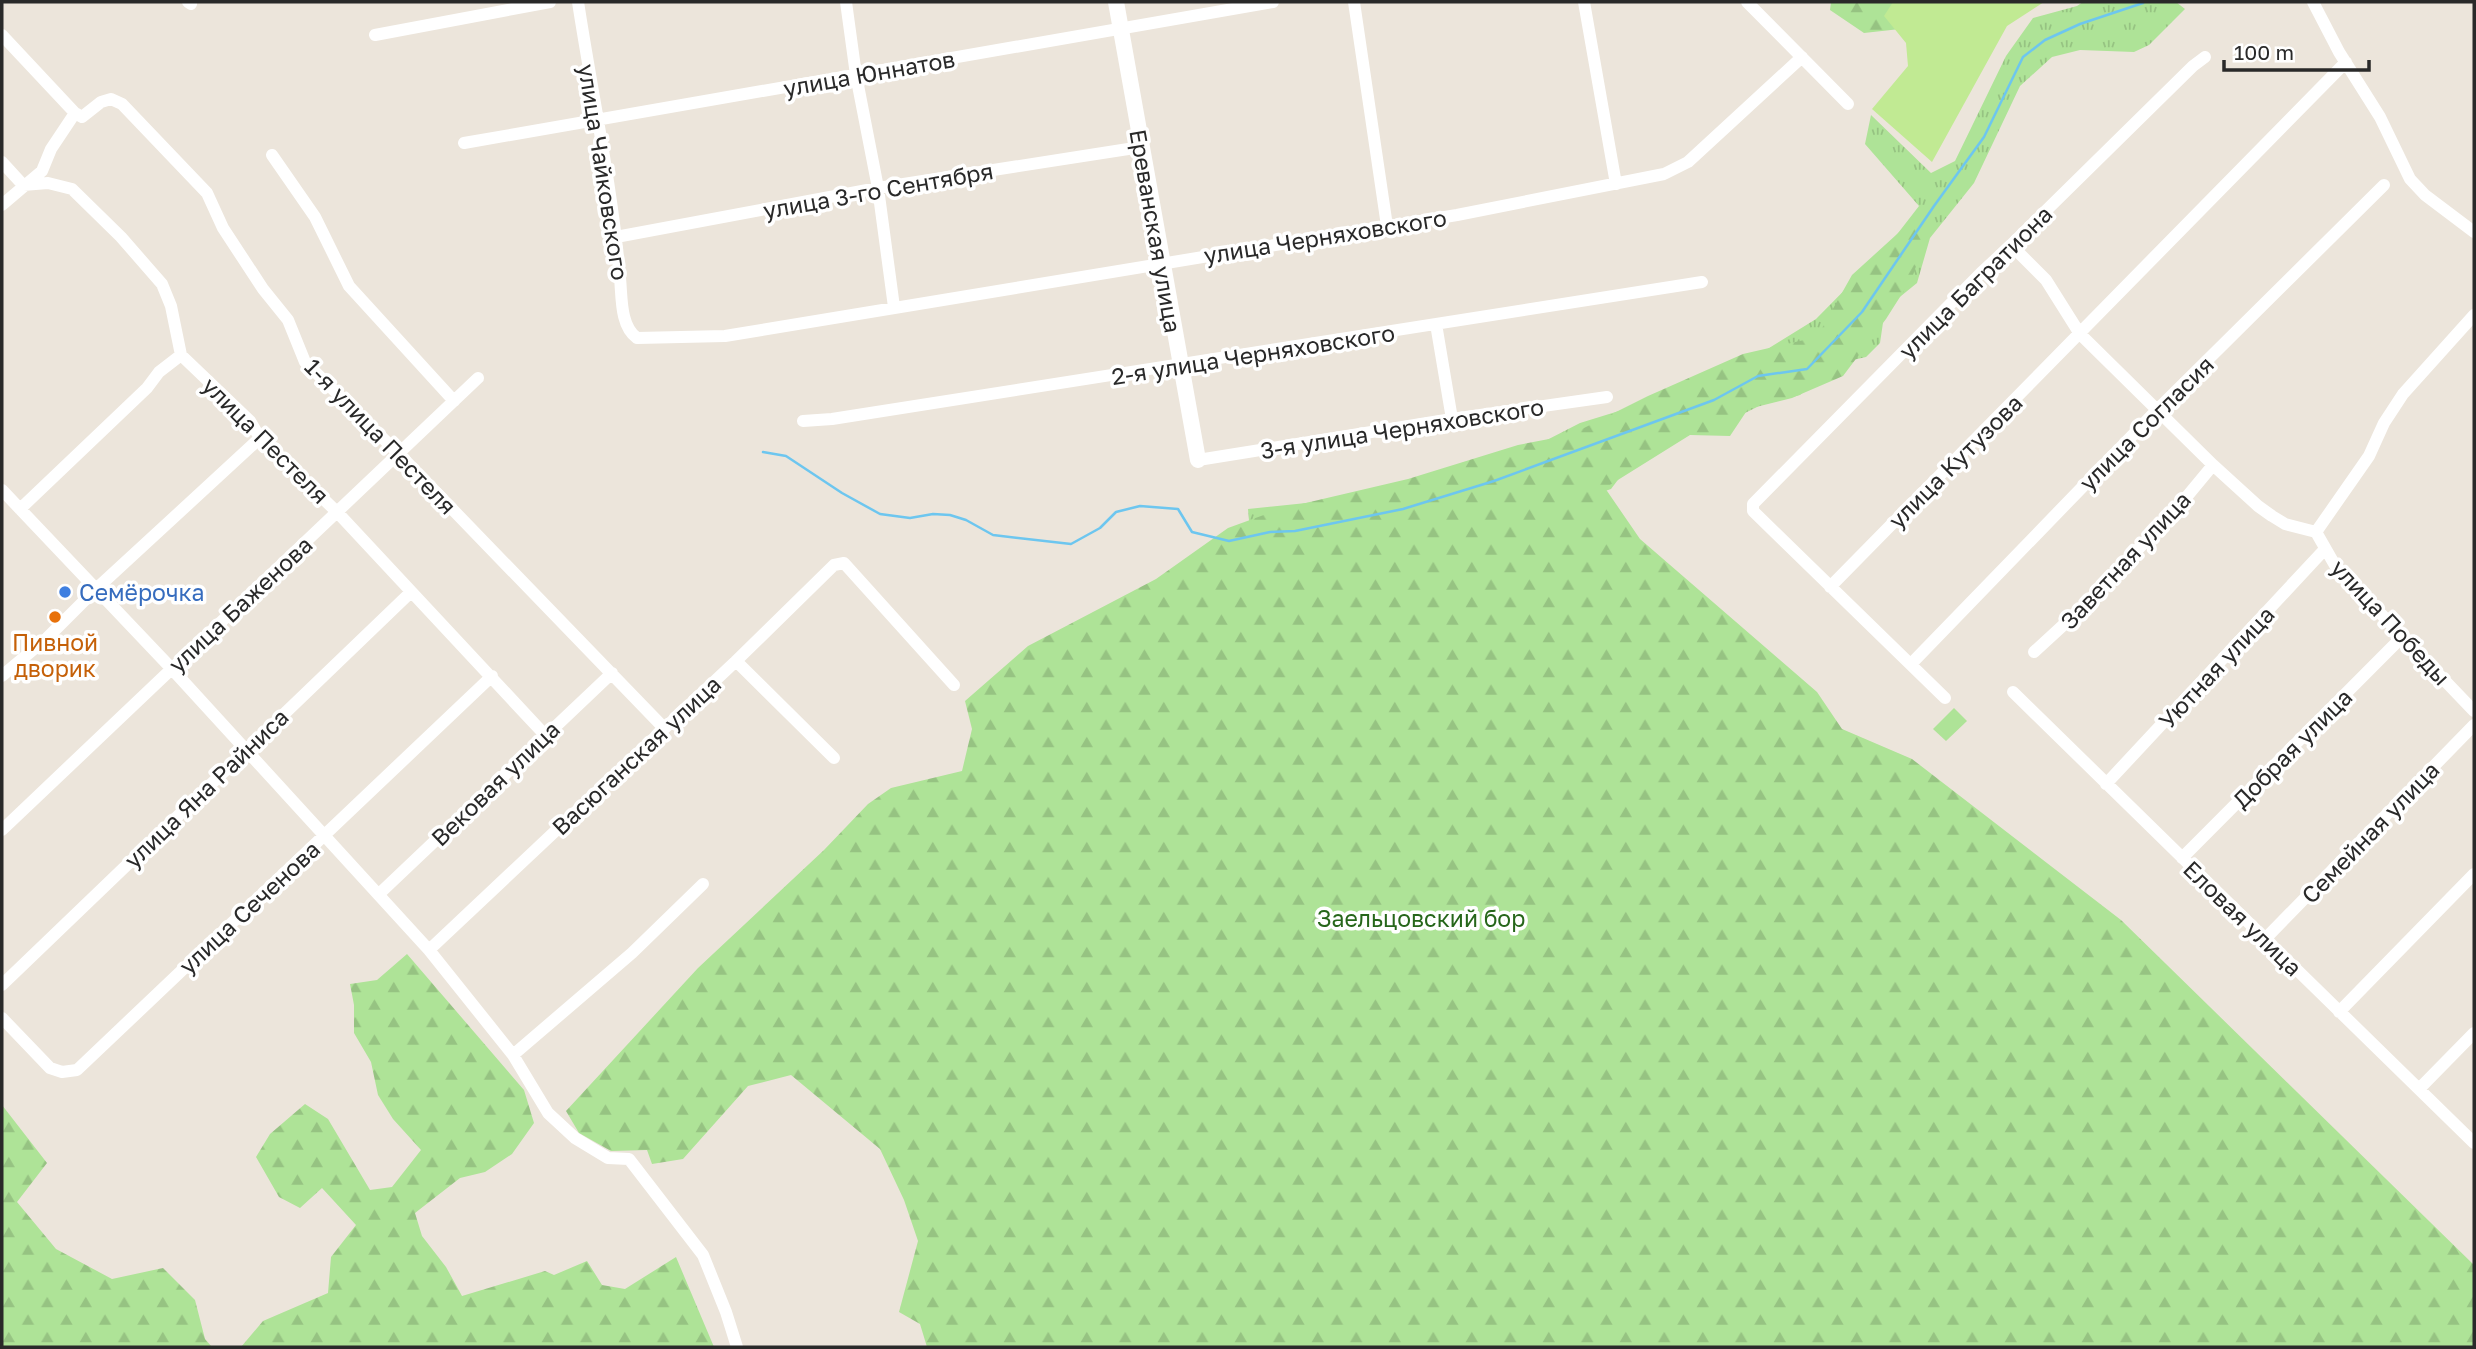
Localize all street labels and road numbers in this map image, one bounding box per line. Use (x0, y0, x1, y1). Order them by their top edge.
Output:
street label: улица Юннатов (781, 44, 957, 102)
street label: улица Чайковского (573, 62, 635, 282)
street label: Ереванская улица (1124, 127, 1188, 335)
street label: улица 3-го Сентября (761, 156, 995, 224)
street label: улица Багратиона (1893, 200, 2057, 364)
street label: улица Черняховского (1202, 203, 1448, 269)
street label: 2-я улица Черняховского (1109, 318, 1397, 390)
street label: улица Согласия (2073, 350, 2219, 496)
street label: 1-я улица Пестеля (299, 352, 463, 520)
street label: улица Пестеля (197, 371, 335, 509)
street label: улица Кутузова (1882, 388, 2028, 534)
street label: 3-я улица Черняховского (1258, 392, 1546, 464)
street label: Заветная улица (2054, 485, 2196, 635)
street label: улица Баженова (162, 530, 318, 678)
street label: улица Победы (2326, 553, 2456, 691)
street label: Уютная улица (2152, 600, 2280, 734)
street label: Васюганская улица (546, 670, 726, 840)
street label: Добрая улица (2226, 682, 2358, 814)
street label: улица Яна Райниса (118, 702, 294, 874)
street label: Вековая улица (425, 715, 565, 851)
street label: Семейная улица (2295, 755, 2445, 909)
street label: улица Сеченова (173, 835, 325, 979)
street label: Еловая улица (2178, 855, 2308, 981)

